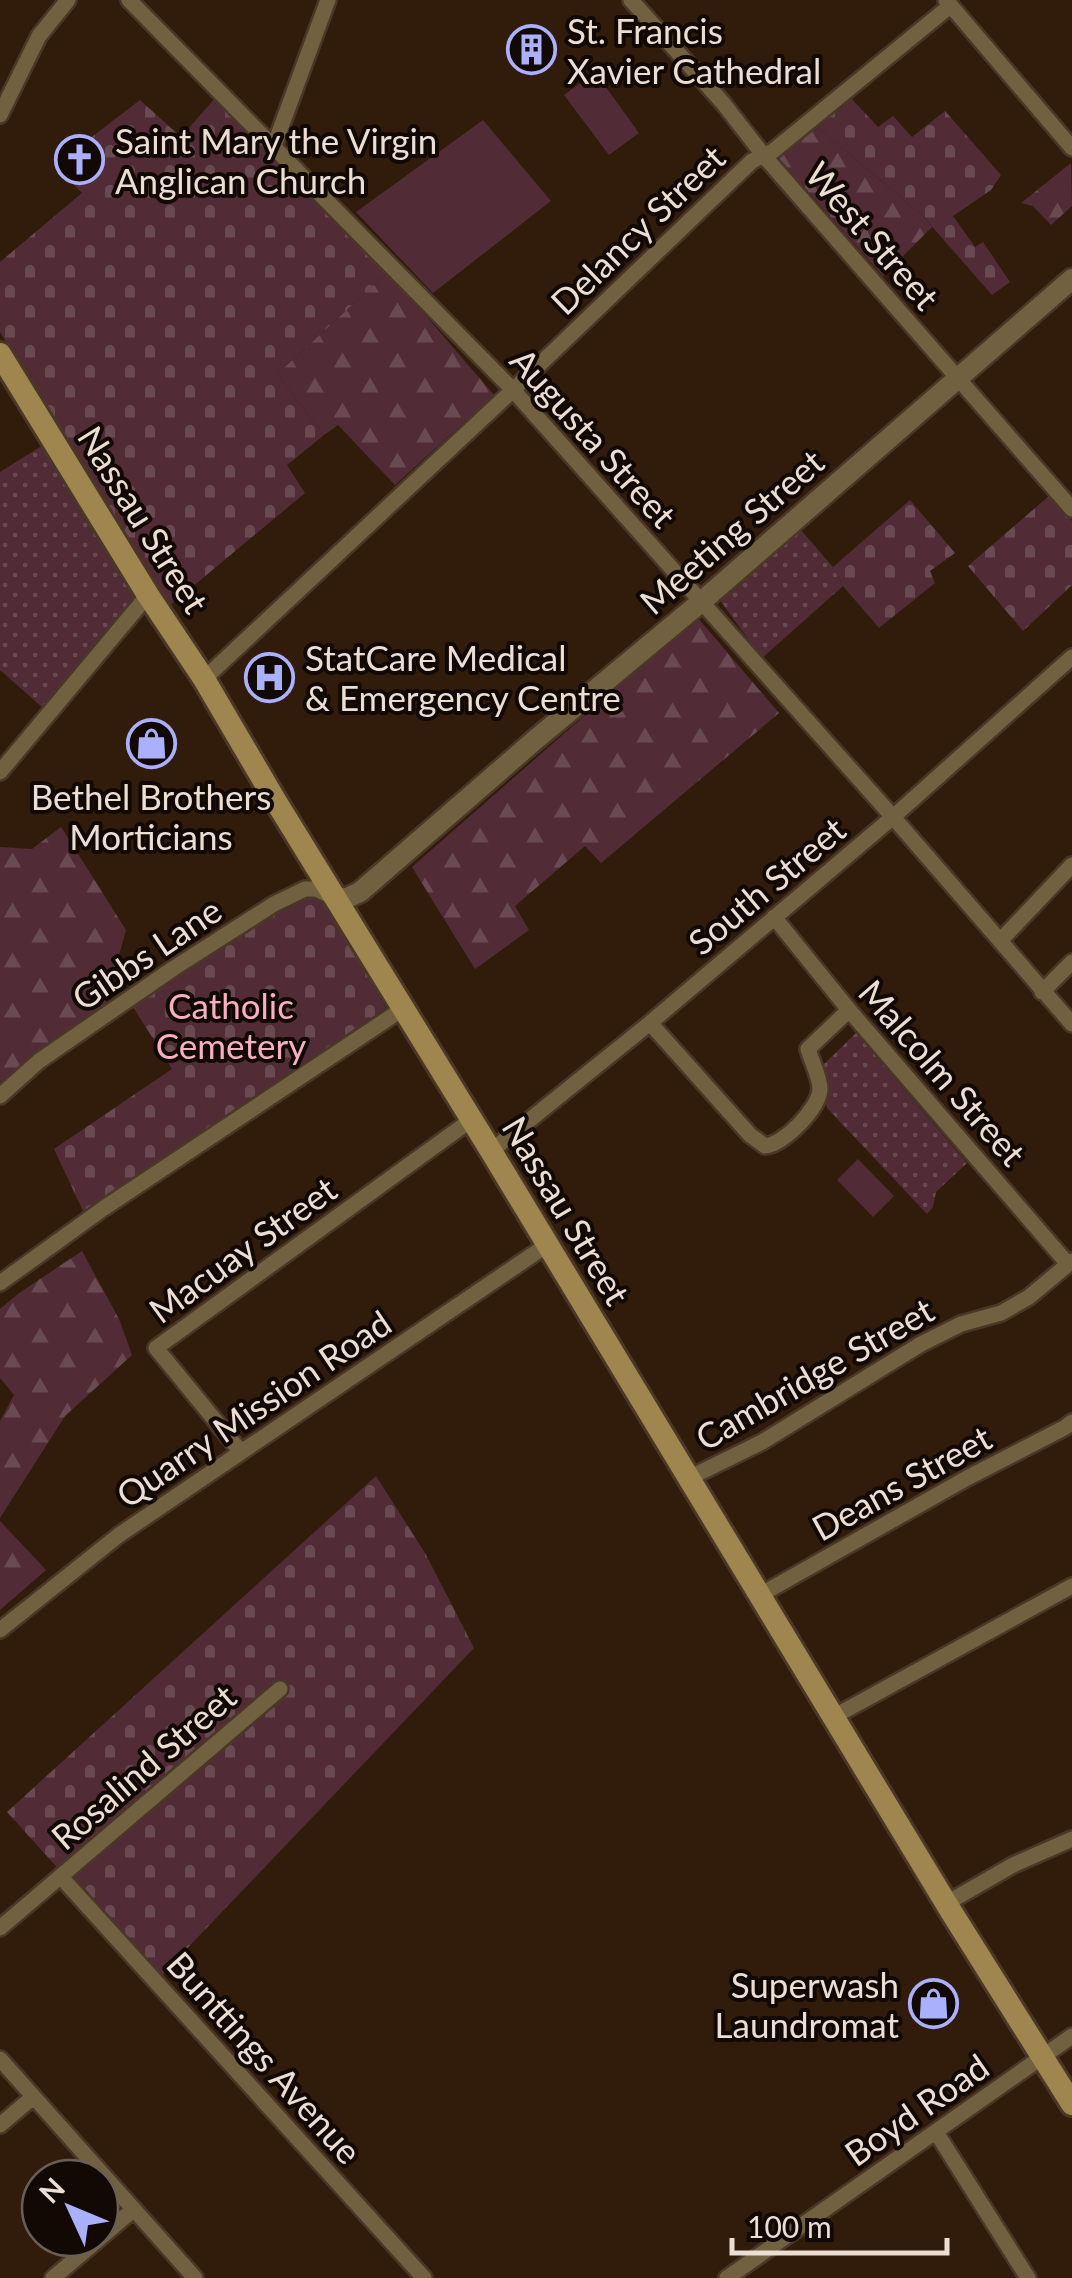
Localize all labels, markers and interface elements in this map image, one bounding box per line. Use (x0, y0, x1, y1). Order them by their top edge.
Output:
place label: St. Francis Xavier Cathedral (567, 9, 821, 91)
building icon: St. Francis Xavier Cathedral (506, 24, 558, 76)
place label: Saint Mary the Virgin Anglican Church (115, 119, 437, 201)
church icon: Saint Mary the Virgin Anglican Church (54, 134, 106, 186)
street label: Delancy Street (541, 135, 733, 322)
street label: West Street (798, 153, 949, 318)
street label: Augusta Street (503, 339, 686, 536)
street label: Nassau Street (70, 418, 218, 620)
street label: Meeting Street (631, 440, 832, 622)
place label: StatCare Medical & Emergency Centre (305, 636, 621, 718)
hospital icon: StatCare Medical & Emergency Centre (244, 651, 296, 703)
shop icon: Bethel Brothers Morticians (125, 718, 177, 770)
place label: Bethel Brothers Morticians (31, 775, 271, 857)
street label: South Street (679, 807, 853, 963)
street label: Gibbs Lane (64, 888, 228, 1018)
street label: Malcolm Street (851, 971, 1035, 1174)
park label: Catholic Cemetery (156, 984, 306, 1066)
street label: Nassau Street (494, 1108, 640, 1312)
street label: Macuay Street (140, 1167, 344, 1331)
street label: Cambridge Street (688, 1288, 941, 1458)
street label: Quarry Mission Road (108, 1301, 398, 1515)
street label: Deans Street (804, 1415, 998, 1548)
street label: Rosalind Street (42, 1674, 244, 1857)
street label: Bunttings Avenue (159, 1943, 371, 2171)
place label: Superwash Laundromat (715, 1963, 899, 2045)
shop icon: Superwash Laundromat (908, 1978, 960, 2030)
street label: Boyd Road (836, 2044, 996, 2174)
north arrow (20, 2158, 120, 2258)
text: N (32, 2170, 71, 2210)
scale bar (732, 2193, 947, 2255)
text: 100 m (747, 2208, 832, 2244)

